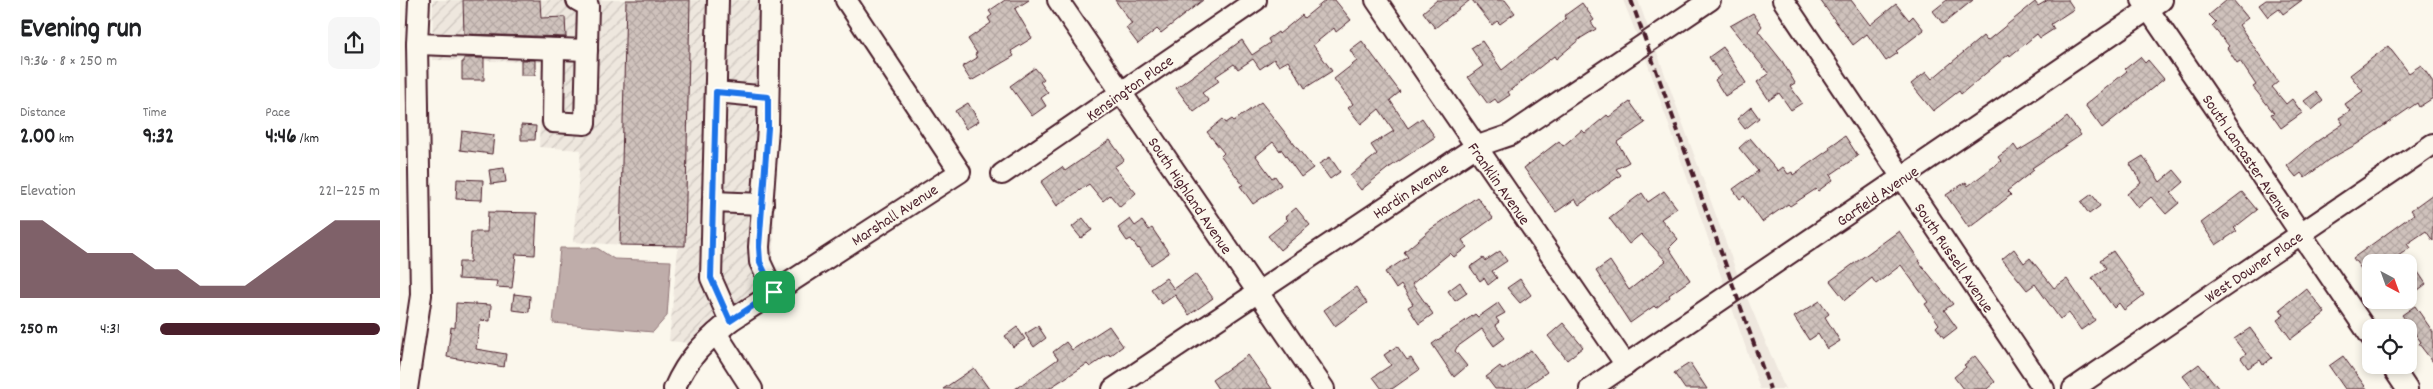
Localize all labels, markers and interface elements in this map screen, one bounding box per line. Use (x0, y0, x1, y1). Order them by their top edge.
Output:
text: Evening run (20, 11, 142, 51)
button: share (328, 17, 380, 69)
text: 19:36 · 8 × 250 m (20, 50, 117, 73)
street label: Kensington Place (1082, 50, 1179, 128)
street label: South Lancaster Avenue (2195, 90, 2296, 225)
text: Distance (20, 103, 66, 123)
text: Time (143, 103, 167, 123)
text: Pace (265, 103, 290, 123)
text: 2.00 (20, 123, 56, 153)
text: 9:32 (143, 123, 174, 153)
text: 4:46 (265, 123, 297, 153)
text: km (56, 129, 74, 149)
text: /km (297, 129, 319, 149)
street label: South Highland Avenue (1141, 133, 1237, 260)
street label: Franklin Avenue (1461, 138, 1535, 230)
street label: Hardin Avenue (1369, 158, 1454, 226)
street label: Garfield Avenue (1833, 161, 1924, 233)
street label: Marshall Avenue (847, 179, 943, 253)
text: Elevation (20, 180, 76, 203)
text: 221–225 m (319, 180, 380, 203)
street label: South Russell Avenue (1908, 199, 1998, 318)
street label: West Downer Place (2201, 227, 2308, 310)
north arrow (2362, 254, 2418, 309)
map controls (2362, 254, 2417, 374)
pin (753, 271, 795, 313)
icon: arrive (760, 278, 788, 306)
text: 250 m (20, 318, 58, 341)
text: 4:31 (100, 318, 120, 341)
button: locate (2362, 319, 2417, 374)

